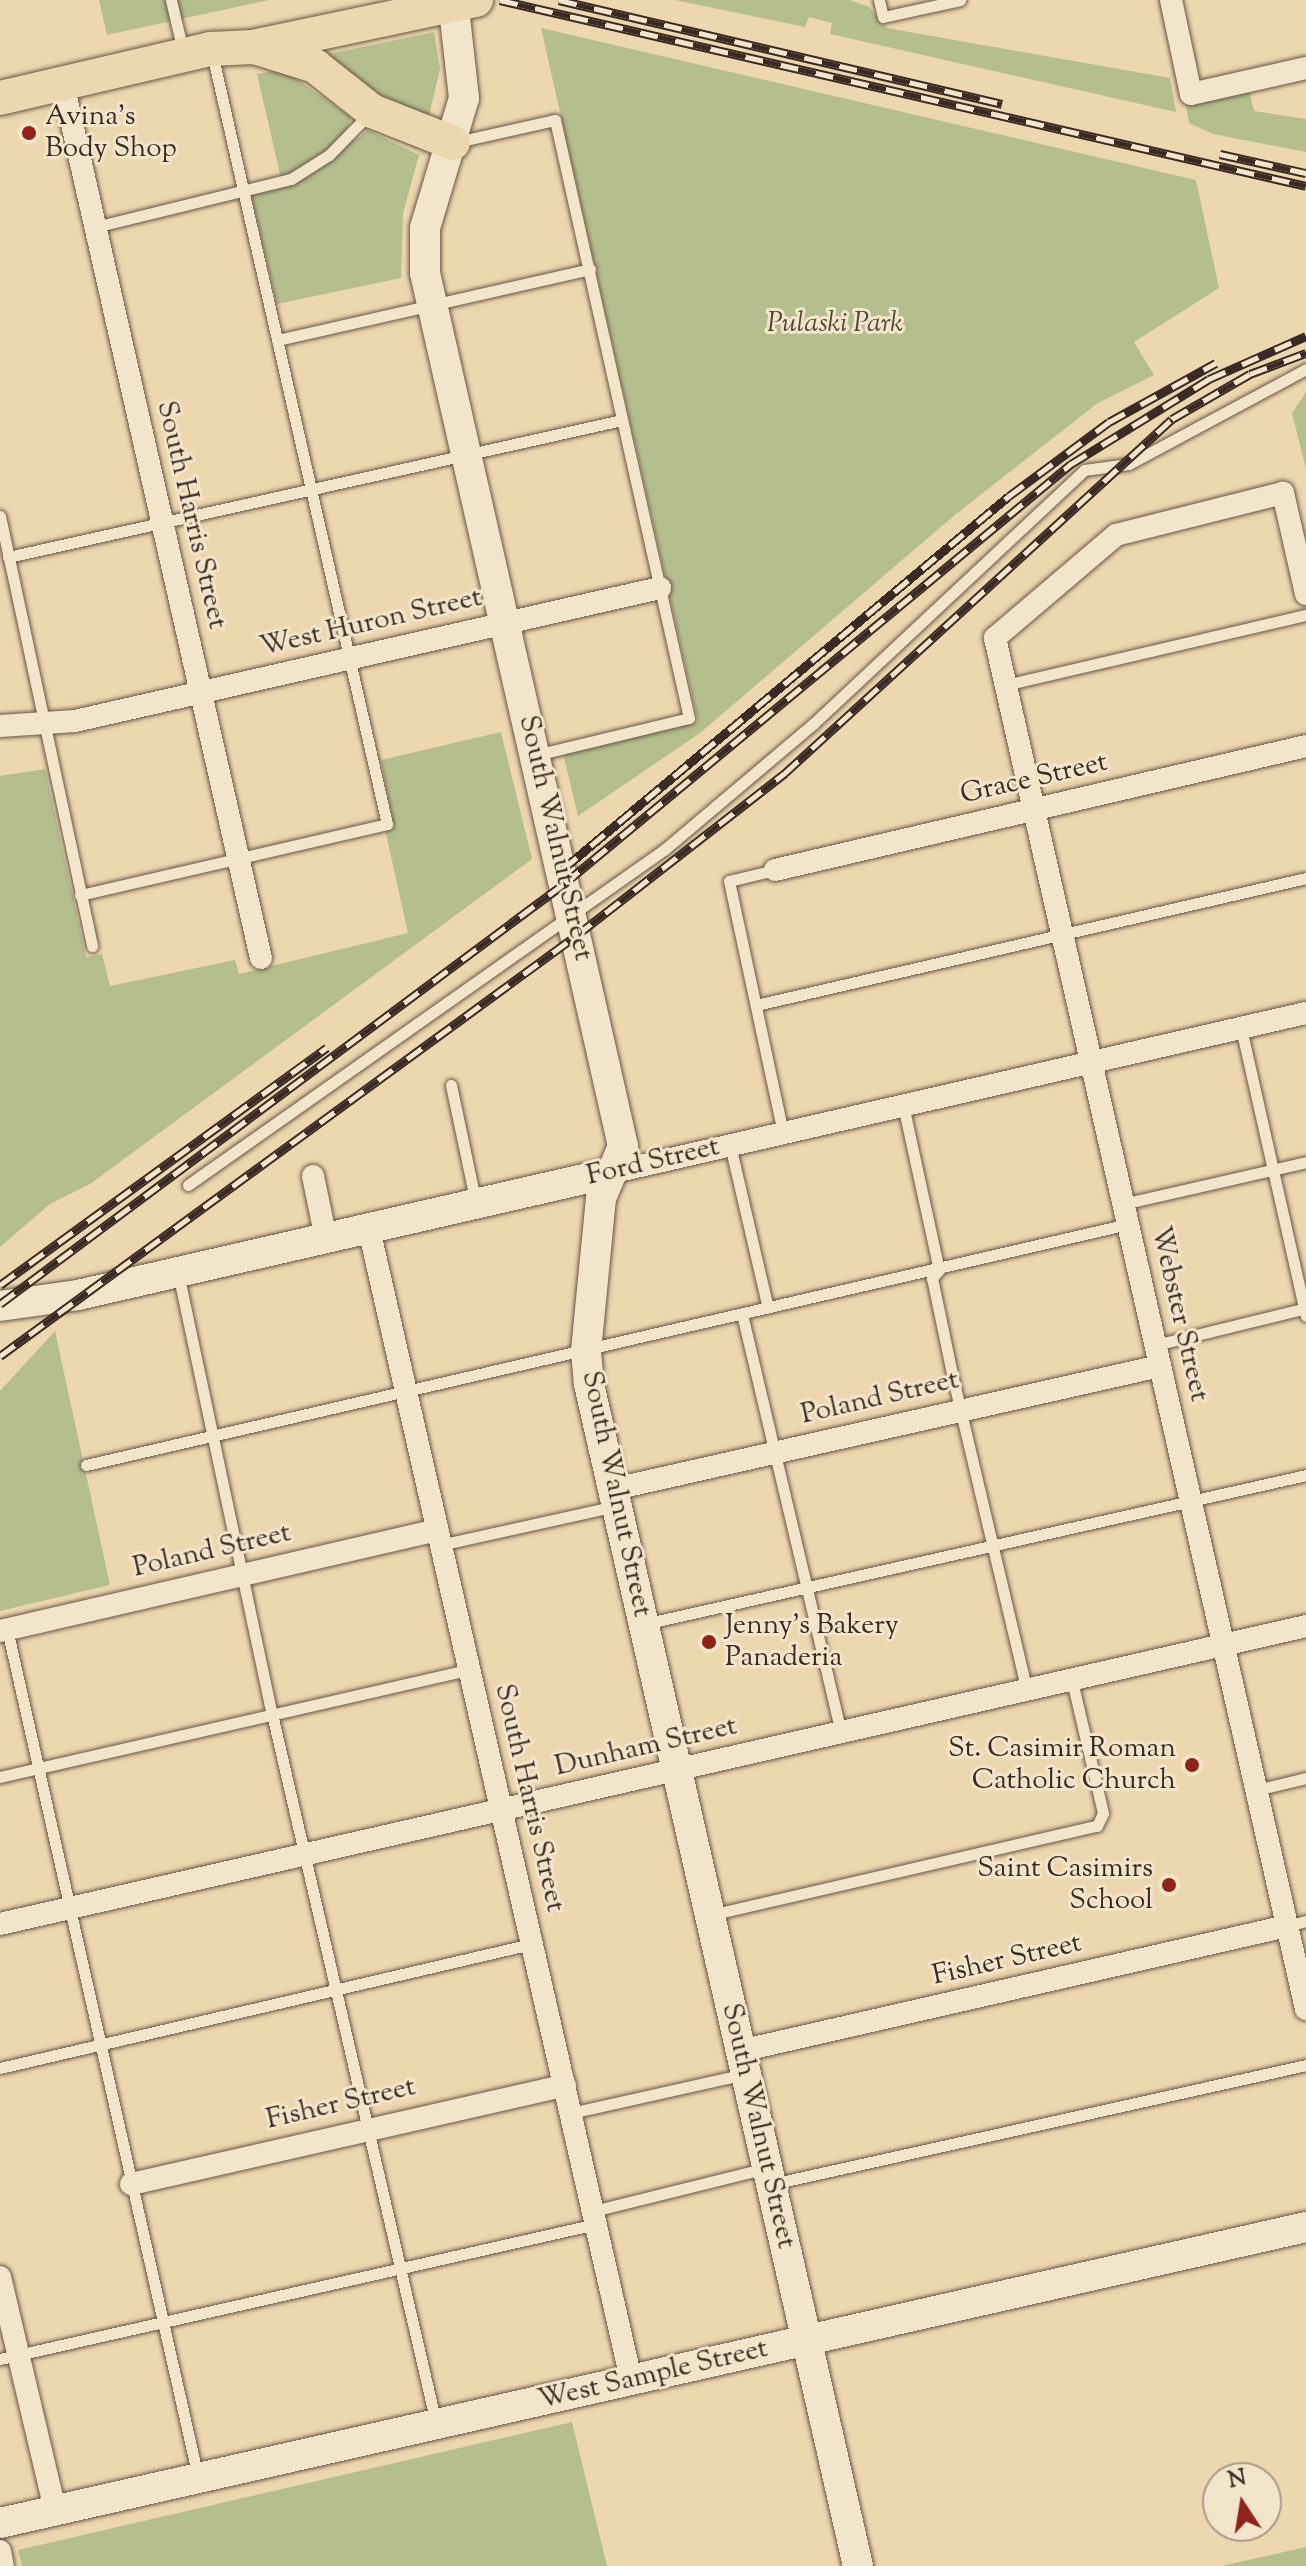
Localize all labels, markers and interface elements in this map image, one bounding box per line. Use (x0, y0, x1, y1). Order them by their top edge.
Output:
place label: Avina's Body Shop (45, 100, 177, 166)
marker: Avina's Body Shop (20, 124, 38, 142)
park label: Pulaski Park (767, 307, 903, 341)
street label: South Harris Street (148, 398, 234, 632)
street label: West Huron Street (257, 581, 485, 665)
street label: South Walnut Street (510, 712, 600, 964)
street label: Grace Street (957, 746, 1111, 812)
street label: Ford Street (583, 1130, 723, 1194)
street label: Webster Street (1143, 1223, 1215, 1405)
street label: Poland Street (798, 1364, 962, 1432)
street label: South Walnut Street (574, 1368, 658, 1620)
street label: Poland Street (130, 1517, 294, 1585)
place label: Jenny's Bakery Panaderia (725, 1609, 899, 1675)
marker: Jenny's Bakery Panaderia (700, 1633, 718, 1651)
street label: South Harris Street (486, 1681, 572, 1915)
street label: Dunham Street (552, 1710, 740, 1784)
place label: St. Casimir Roman Catholic Church (948, 1732, 1176, 1798)
marker: St. Casimir Roman Catholic Church (1183, 1756, 1201, 1774)
place label: Saint Casimirs School (977, 1852, 1153, 1918)
marker: Saint Casimirs School (1160, 1876, 1178, 1894)
street label: Fisher Street (929, 1927, 1085, 1993)
street label: South Walnut Street (713, 2000, 803, 2252)
street label: Fisher Street (263, 2071, 419, 2137)
street label: West Sample Street (535, 2332, 771, 2418)
north arrow (1202, 2462, 1282, 2542)
text: N (1226, 2463, 1249, 2498)

